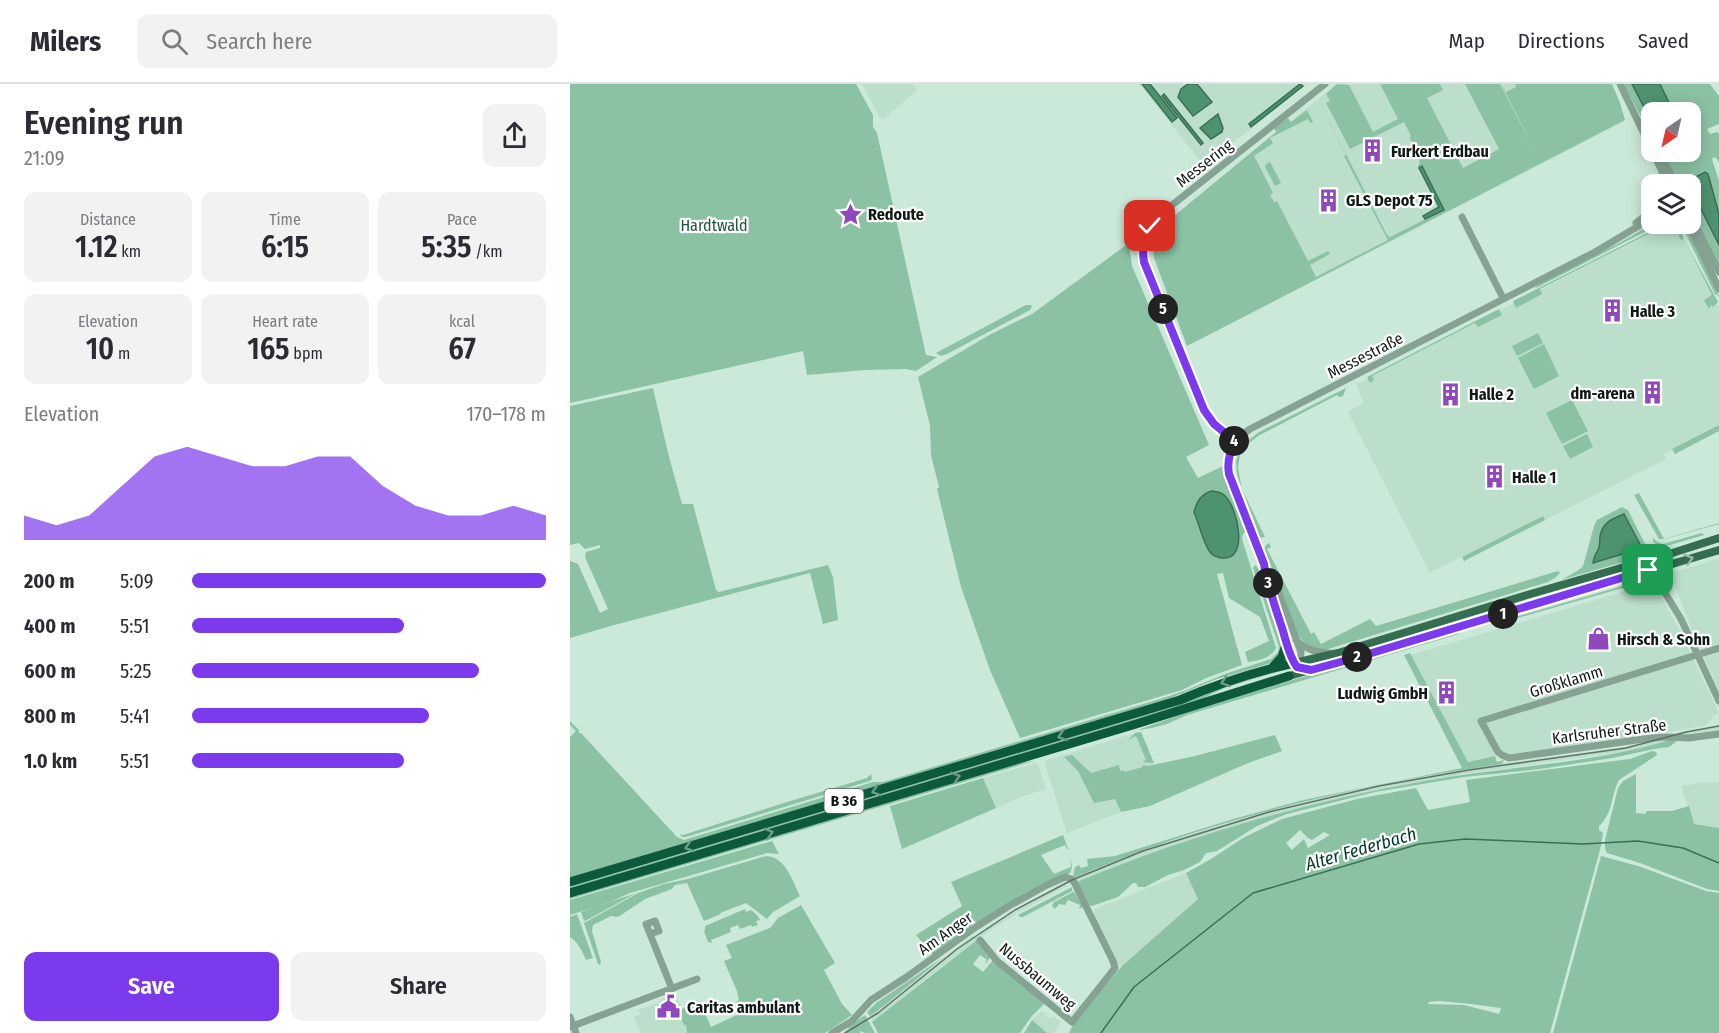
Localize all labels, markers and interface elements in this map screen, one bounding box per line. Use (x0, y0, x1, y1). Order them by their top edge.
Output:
search box (137, 14, 557, 68)
text: Milers (30, 25, 101, 58)
icon: search (158, 25, 191, 58)
text: Search here (206, 28, 312, 55)
text: Map (1448, 28, 1485, 54)
text: Directions (1518, 28, 1605, 54)
text: Saved (1638, 28, 1689, 54)
north arrow (1641, 102, 1701, 162)
map controls (1641, 102, 1701, 234)
text: Evening run (24, 103, 184, 143)
button: share (483, 104, 546, 167)
street label: Messering (1172, 135, 1237, 191)
building icon: Furkert Erdbau (1360, 138, 1386, 164)
place label: Furkert Erdbau (1391, 142, 1489, 161)
text: 21:09 (24, 146, 64, 170)
button: layers (1641, 174, 1701, 234)
building icon: GLS Depot 75 (1315, 187, 1341, 213)
place label: GLS Depot 75 (1346, 191, 1433, 210)
pin (1124, 200, 1175, 251)
place icon: Redoute (837, 201, 863, 227)
place label: Redoute (868, 205, 924, 224)
icon: check (1133, 209, 1166, 242)
text: Distance (80, 210, 136, 229)
text: Time (269, 210, 301, 229)
text: Pace (447, 210, 477, 229)
park label: Hardtwald (680, 216, 748, 235)
text: 1.12 (75, 229, 118, 265)
text: 6:15 (261, 229, 309, 265)
text: 5:35 (421, 229, 472, 265)
text: km (118, 242, 141, 261)
text: /km (472, 242, 503, 261)
pin: 5 (1148, 294, 1178, 324)
building icon: Halle 3 (1599, 298, 1625, 324)
text: 5 (1159, 299, 1167, 318)
place label: Halle 3 (1630, 302, 1676, 321)
text: Elevation (78, 312, 138, 331)
text: Heart rate (252, 312, 318, 331)
text: kcal (449, 312, 475, 331)
street label: Messestraße (1324, 328, 1406, 383)
text: 10 (86, 331, 114, 367)
text: 165 (247, 331, 290, 367)
text: 67 (448, 331, 476, 367)
text: m (114, 344, 130, 363)
text: bpm (290, 344, 323, 363)
building icon: dm-arena (1640, 380, 1666, 406)
building icon: Halle 2 (1438, 381, 1464, 407)
place label: dm-arena (1571, 384, 1635, 403)
place label: Halle 2 (1469, 385, 1515, 404)
text: Elevation (24, 402, 99, 426)
text: 170–178 m (466, 402, 546, 426)
pin: 4 (1219, 426, 1249, 456)
text: 4 (1230, 431, 1238, 450)
building icon: Halle 1 (1481, 464, 1507, 490)
place label: Halle 1 (1512, 468, 1556, 487)
pin (1622, 544, 1673, 595)
icon: arrive (1631, 553, 1664, 586)
one-way arrow (1683, 554, 1694, 566)
pin: 3 (1253, 568, 1283, 598)
text: 200 m (24, 569, 75, 593)
text: 5:09 (120, 569, 153, 593)
text: 3 (1264, 573, 1272, 592)
pin: 1 (1488, 599, 1518, 629)
text: 1 (1500, 604, 1506, 623)
text: 400 m (24, 614, 76, 638)
text: 5:51 (120, 614, 150, 638)
shop icon: Hirsch & Sohn (1586, 626, 1612, 652)
place label: Hirsch & Sohn (1617, 630, 1710, 649)
pin: 2 (1342, 642, 1372, 672)
text: 2 (1353, 647, 1361, 666)
text: 600 m (24, 659, 76, 683)
text: 5:25 (120, 659, 151, 683)
street label: Großklamm (1527, 661, 1605, 702)
one-way arrow (1220, 675, 1231, 687)
building icon: Ludwig GmbH (1433, 680, 1459, 706)
place label: Ludwig GmbH (1337, 684, 1428, 703)
text: 800 m (24, 704, 76, 728)
text: 5:41 (120, 704, 150, 728)
street label: Karlsruher Straße (1551, 715, 1667, 748)
one-way arrow (1058, 729, 1068, 741)
text: 1.0 km (24, 749, 77, 773)
text: 5:51 (120, 749, 150, 773)
one-way arrow (950, 772, 961, 784)
one-way arrow (871, 784, 882, 796)
road number: B 36 (824, 789, 864, 813)
water label: Alter Federbach (1302, 823, 1419, 876)
one-way arrow (763, 828, 774, 840)
one-way arrow (684, 840, 695, 852)
street label: Am Anger (914, 908, 976, 959)
street label: Nussbaumweg (995, 939, 1080, 1014)
button: Save (24, 952, 279, 1021)
button: Share (291, 952, 546, 1021)
public building icon: Caritas ambulant (656, 994, 682, 1020)
place label: Caritas ambulant (687, 998, 801, 1017)

